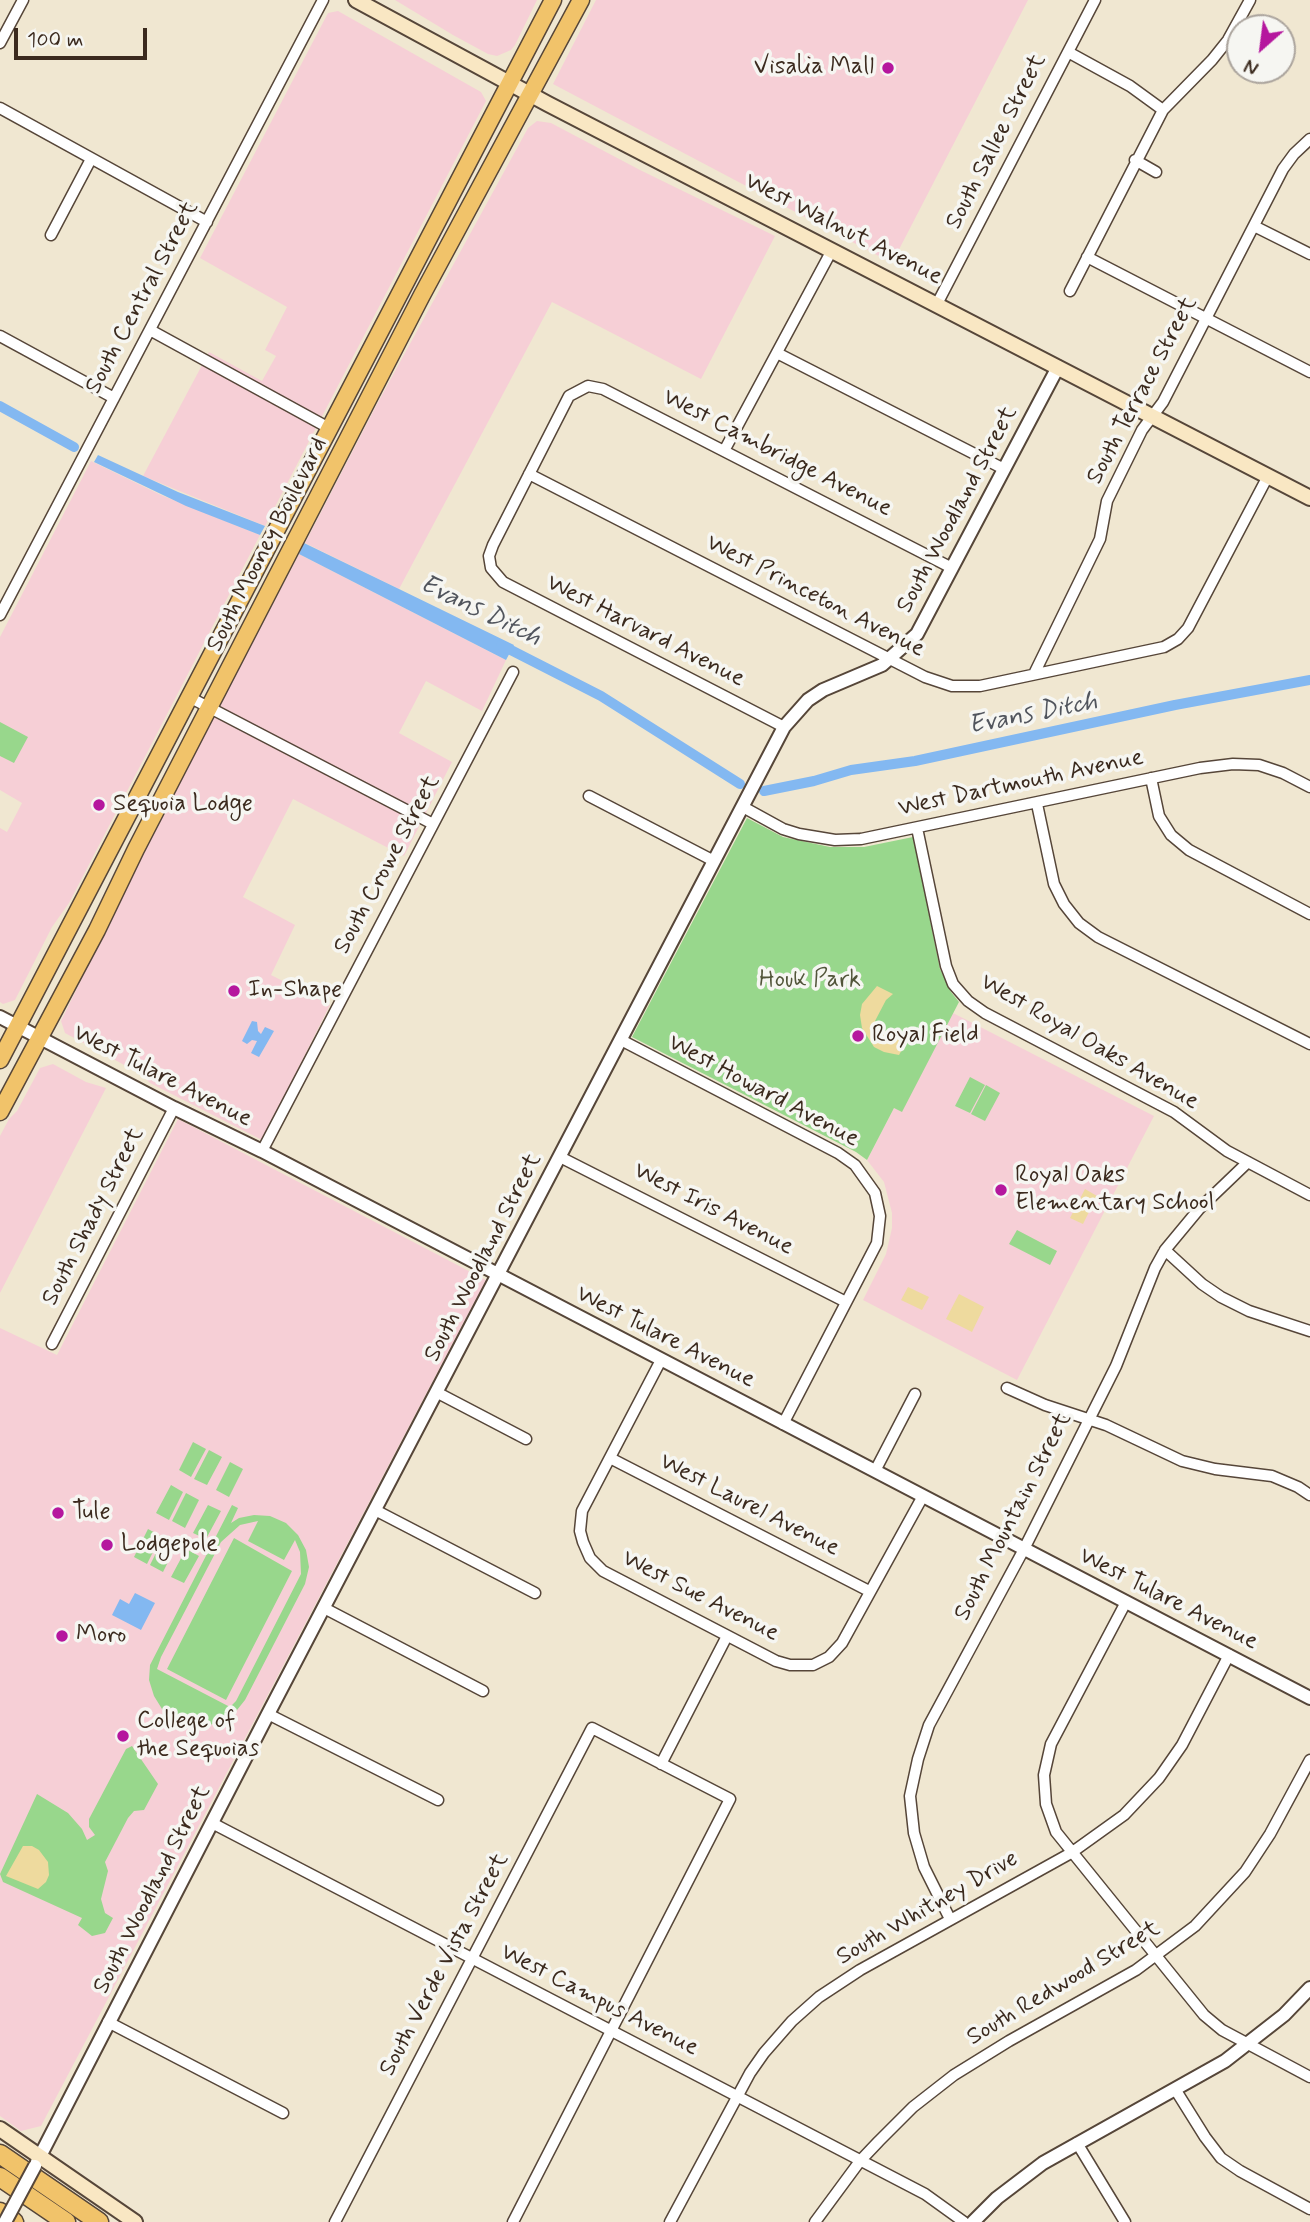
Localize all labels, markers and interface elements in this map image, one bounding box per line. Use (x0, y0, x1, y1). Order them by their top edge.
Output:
scale bar (18, 14, 150, 58)
north arrow (1226, 14, 1296, 84)
text: 100 m (27, 26, 83, 54)
street label: South Sallee Street (940, 50, 1054, 234)
text: N (1240, 52, 1263, 80)
place label: Visalia Mall (754, 54, 874, 82)
marker: Visalia Mall (880, 60, 896, 76)
street label: West Walnut Avenue (739, 168, 947, 292)
street label: South Central Street (80, 197, 206, 399)
street label: South Terrace Street (1081, 292, 1205, 490)
street label: West Cambridge Avenue (658, 384, 896, 524)
street label: South Woodland Street (891, 402, 1025, 618)
street label: South Mooney Boulevard (201, 433, 335, 657)
street label: West Princeton Avenue (701, 529, 929, 665)
water label: Evans Ditch (414, 569, 546, 655)
street label: West Harvard Avenue (541, 570, 749, 694)
water label: Evans Ditch (966, 687, 1100, 743)
street label: West Dartmouth Avenue (896, 744, 1146, 824)
street label: South Crowe Street (329, 771, 447, 959)
place label: Sequoia Lodge (113, 791, 253, 819)
marker: Sequoia Lodge (91, 797, 107, 813)
park label: Houk Park (759, 967, 861, 995)
street label: West Royal Oaks Avenue (975, 969, 1203, 1117)
place label: In-Shape (248, 977, 342, 1005)
marker: In-Shape (226, 983, 242, 999)
street label: West Tulare Avenue (68, 1019, 256, 1135)
place label: Royal Field (872, 1022, 979, 1050)
marker: Royal Field (850, 1028, 866, 1044)
street label: West Howard Avenue (662, 1029, 864, 1155)
street label: South Shady Street (37, 1123, 151, 1311)
street label: South Woodland Street (419, 1149, 549, 1367)
street label: West Iris Avenue (628, 1157, 798, 1263)
place label: Royal Oaks Elementary School (1015, 1162, 1214, 1218)
marker: Royal Oaks Elementary School (993, 1182, 1009, 1198)
street label: West Tulare Avenue (571, 1280, 759, 1396)
street label: South Mountain Street (949, 1408, 1079, 1626)
street label: West Laurel Avenue (654, 1448, 844, 1564)
place label: Tule (72, 1499, 111, 1527)
marker: Tule (50, 1505, 66, 1521)
place label: Lodgepole (121, 1531, 218, 1559)
marker: Lodgepole (99, 1537, 115, 1553)
street label: West Tulare Avenue (1074, 1542, 1262, 1658)
street label: West Sue Avenue (617, 1545, 783, 1649)
place label: Moro (76, 1622, 126, 1650)
marker: Moro (54, 1628, 70, 1644)
place label: College of the Sequoias (137, 1708, 259, 1764)
marker: College of the Sequoias (115, 1728, 131, 1744)
street label: South Woodland Street (88, 1781, 218, 1999)
street label: South Whitney Drive (832, 1845, 1024, 1973)
street label: South Verde Vista Street (374, 1849, 516, 2081)
street label: South Redwood Street (962, 1915, 1166, 2053)
street label: West Campus Avenue (495, 1939, 703, 2063)

